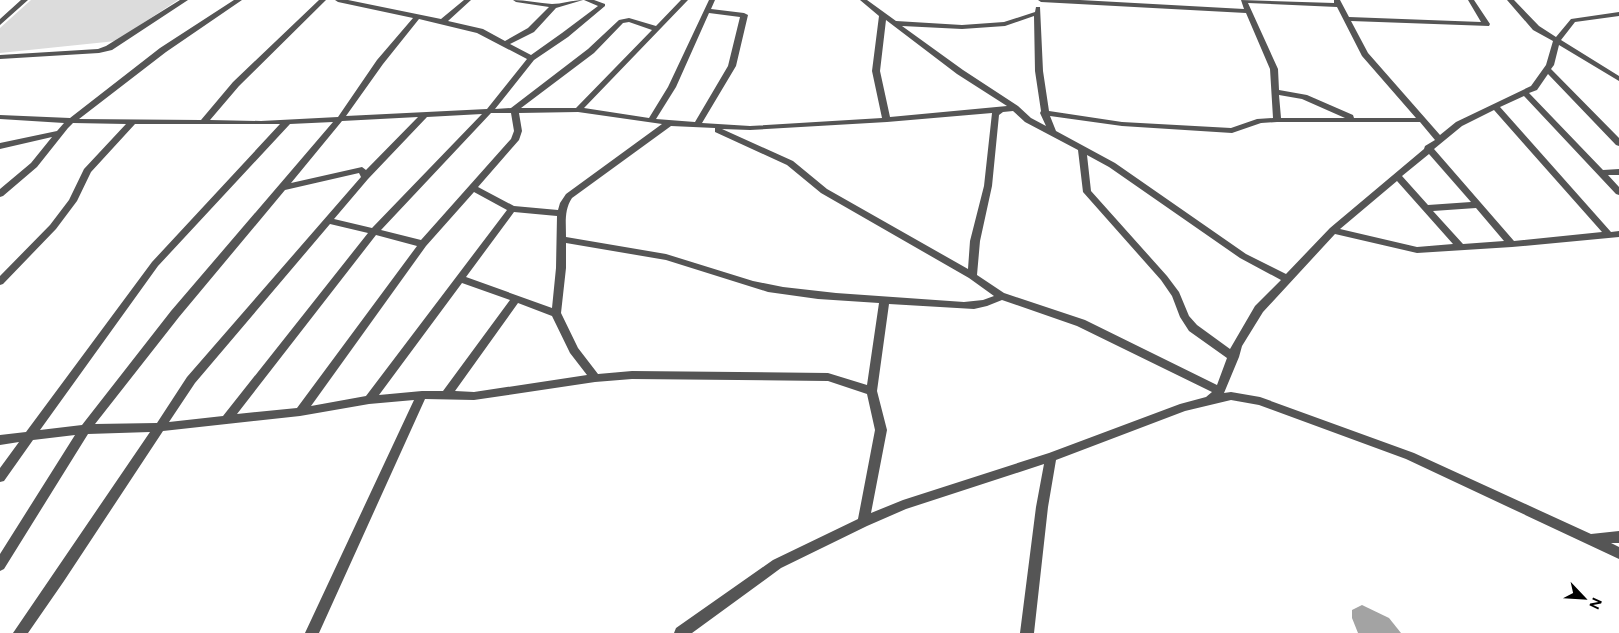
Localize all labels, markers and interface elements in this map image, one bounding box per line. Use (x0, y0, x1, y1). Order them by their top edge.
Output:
north arrow (1559, 573, 1609, 623)
text: N (1585, 595, 1605, 612)

